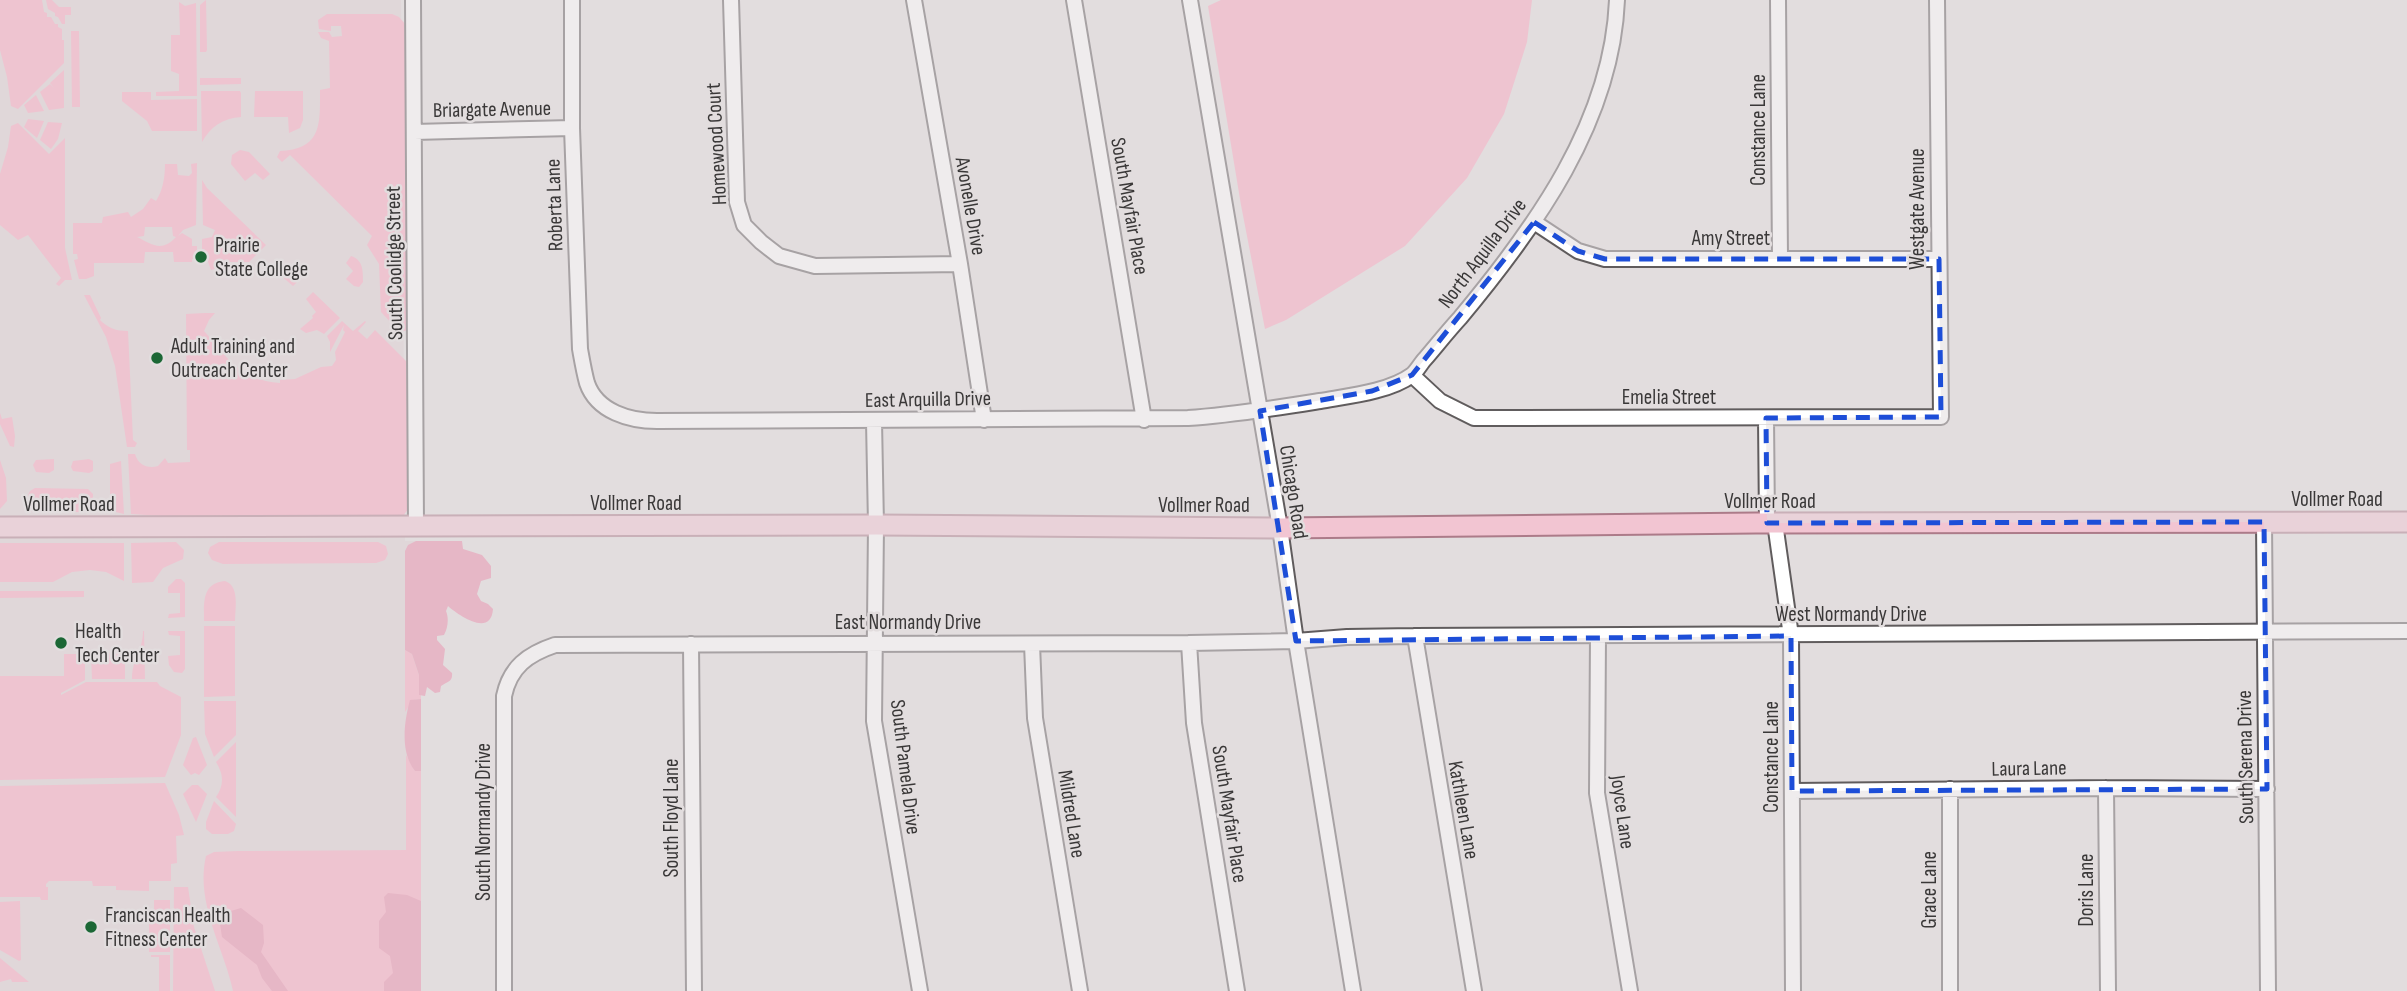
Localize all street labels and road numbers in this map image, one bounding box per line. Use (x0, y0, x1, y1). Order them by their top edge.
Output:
street label: Constance Lane (1746, 74, 1771, 186)
street label: Homewood Court (701, 82, 732, 206)
street label: Briargate Avenue (433, 96, 551, 123)
street label: South Mayfair Place (1105, 136, 1154, 277)
street label: Westgate Avenue (1905, 148, 1930, 270)
street label: Avonelle Drive (949, 154, 991, 257)
street label: Roberta Lane (540, 158, 569, 252)
street label: South Coolidge Street (381, 186, 408, 340)
street label: North Aquilla Drive (1433, 193, 1532, 313)
street label: Amy Street (1691, 226, 1770, 251)
street label: Emelia Street (1622, 385, 1716, 410)
street label: East Arquilla Drive (865, 386, 991, 413)
street label: Chicago Road (1274, 443, 1313, 541)
street label: Vollmer Road (2291, 487, 2383, 512)
street label: Vollmer Road (1724, 489, 1816, 514)
street label: Vollmer Road (590, 491, 682, 516)
street label: Vollmer Road (23, 492, 115, 517)
street label: Vollmer Road (1158, 493, 1250, 518)
street label: West Normandy Drive (1775, 602, 1927, 627)
street label: East Normandy Drive (835, 610, 981, 635)
street label: South Serena Drive (2232, 690, 2259, 824)
street label: South Pamela Drive (885, 698, 926, 836)
street label: Constance Lane (1759, 701, 1784, 813)
street label: South Normandy Drive (471, 743, 496, 901)
street label: South Mayfair Place (1206, 744, 1253, 885)
street label: Laura Lane (1991, 755, 2067, 782)
street label: South Floyd Lane (659, 759, 684, 877)
street label: Kathleen Lane (1443, 759, 1484, 861)
street label: Mildred Lane (1052, 768, 1091, 860)
street label: Joyce Lane (1605, 773, 1640, 851)
street label: Grace Lane (1917, 851, 1942, 929)
street label: Doris Lane (2074, 853, 2099, 927)

